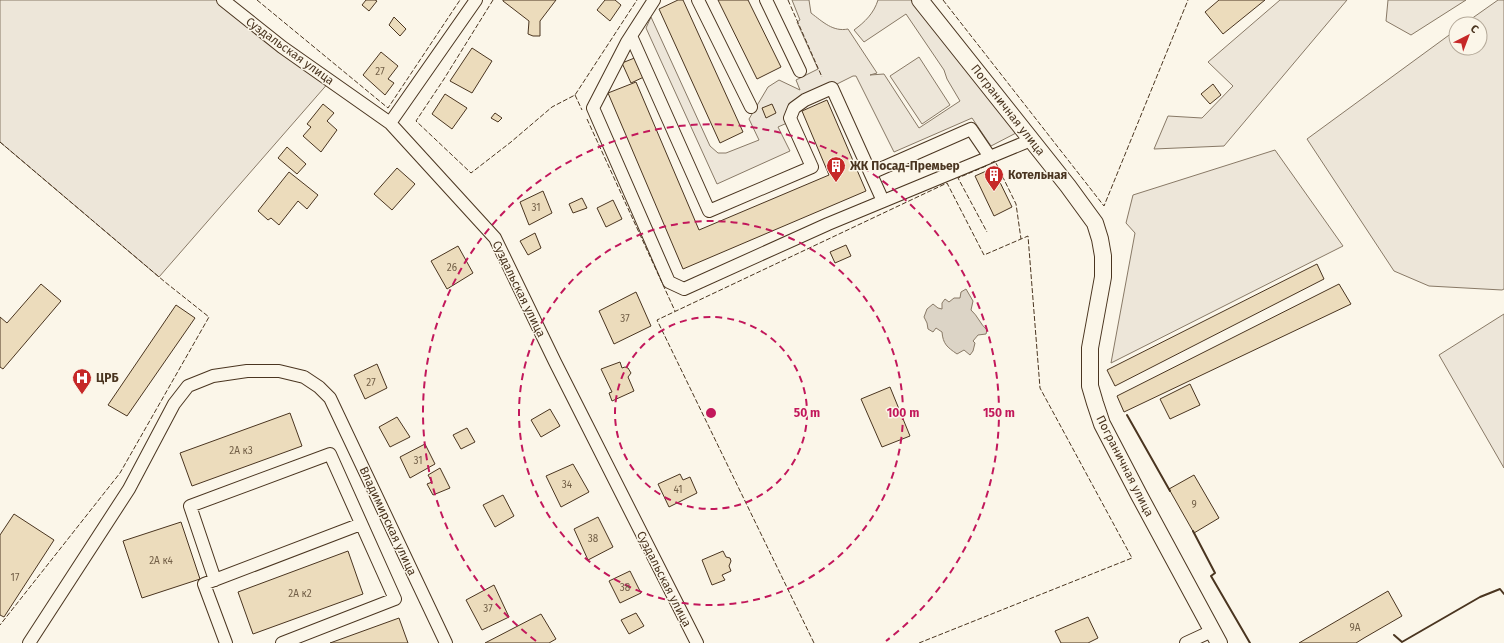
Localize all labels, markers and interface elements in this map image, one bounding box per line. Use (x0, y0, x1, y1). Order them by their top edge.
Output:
street label: Суздальская улица (243, 14, 337, 88)
north arrow (1448, 16, 1488, 56)
text: С (1468, 22, 1482, 36)
street label: Пограничная улица (968, 62, 1048, 158)
house number: 27 (375, 66, 385, 78)
building icon: ЖК Посад-Премьер (825, 155, 847, 183)
place label: ЖК Посад-Премьер (849, 159, 960, 173)
building icon: Котельная (983, 164, 1005, 192)
place label: Котельная (1008, 168, 1067, 182)
house number: 31 (531, 202, 541, 214)
street label: Суздальская улица (490, 238, 548, 340)
house number: 26 (447, 262, 457, 274)
house number: 37 (620, 313, 630, 325)
hospital icon: ЦРБ (71, 367, 93, 395)
place label: ЦРБ (96, 371, 119, 385)
house number: 27 (366, 377, 376, 389)
centre of rings (704, 406, 718, 420)
text: 50 m (794, 406, 820, 420)
text: 100 m (887, 406, 919, 420)
text: 150 m (983, 406, 1015, 420)
street label: Пограничная улица (1093, 413, 1157, 519)
house number: 2А к3 (229, 445, 253, 457)
house number: 31 (413, 455, 423, 467)
street label: Владимирская улица (357, 464, 419, 578)
house number: 34 (562, 479, 573, 491)
house number: 41 (673, 484, 683, 496)
house number: 9 (1191, 499, 1197, 511)
street label: Суздальская улица (634, 529, 694, 629)
house number: 38 (588, 533, 599, 545)
house number: 2А к4 (149, 555, 174, 567)
house number: 17 (11, 572, 20, 584)
house number: 38 (620, 582, 631, 594)
house number: 2А к2 (288, 588, 312, 600)
house number: 37 (483, 603, 493, 615)
house number: 9А (1350, 622, 1361, 634)

